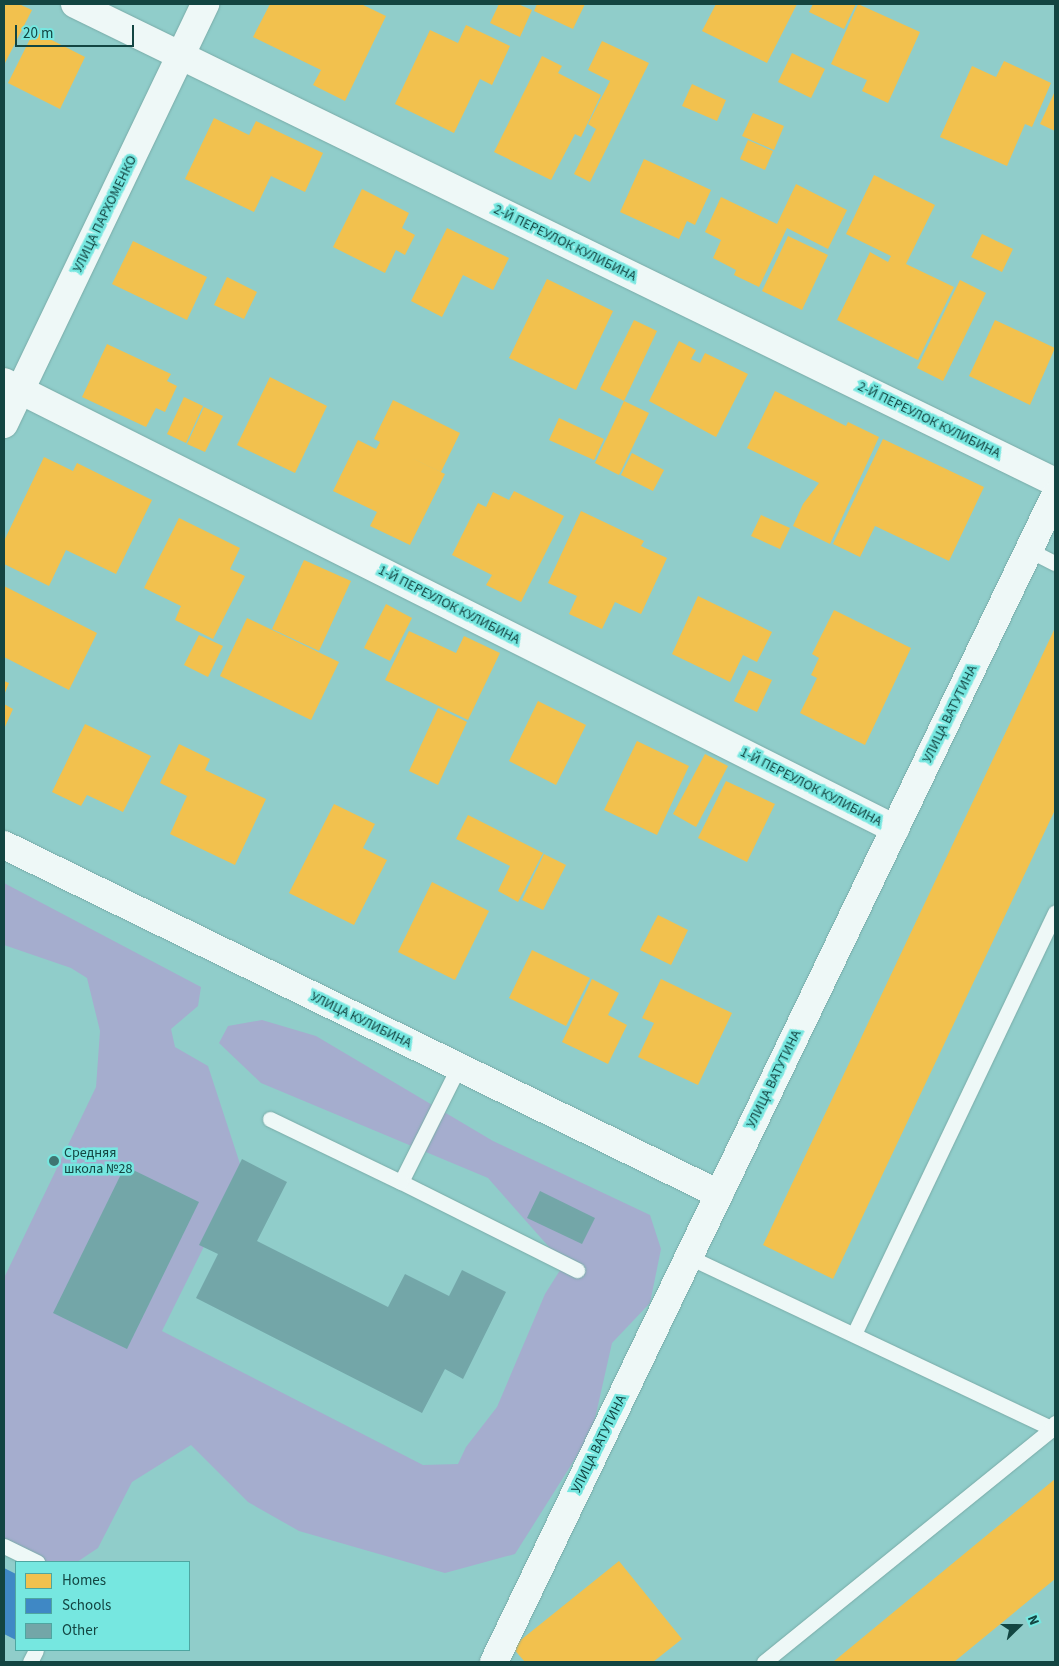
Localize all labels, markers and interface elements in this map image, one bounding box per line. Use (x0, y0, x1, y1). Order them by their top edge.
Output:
scale bar (18, 15, 136, 47)
text: 20 m (23, 23, 53, 44)
street label: УЛИЦА ПАРХОМЕНКО (69, 153, 141, 275)
street label: 2-Й ПЕРЕУЛОК КУЛИБИНА (491, 201, 639, 285)
street label: 2-Й ПЕРЕУЛОК КУЛИБИНА (855, 378, 1003, 462)
street label: 1-Й ПЕРЕУЛОК КУЛИБИНА (375, 562, 523, 648)
street label: УЛИЦА ВАТУТИНА (919, 662, 981, 766)
street label: 1-Й ПЕРЕУЛОК КУЛИБИНА (737, 744, 885, 830)
street label: УЛИЦА КУЛИБИНА (308, 988, 414, 1052)
street label: УЛИЦА ВАТУТИНА (743, 1027, 805, 1131)
place label: Средняя школа №28 (64, 1145, 132, 1178)
marker: Средняя школа №28 (48, 1155, 60, 1167)
street label: УЛИЦА ВАТУТИНА (568, 1392, 630, 1496)
legend (15, 1561, 190, 1651)
text: Homes (62, 1570, 106, 1591)
text: Schools (62, 1595, 111, 1616)
north arrow (994, 1601, 1044, 1651)
text: N (1022, 1612, 1044, 1628)
text: Other (62, 1620, 98, 1641)

